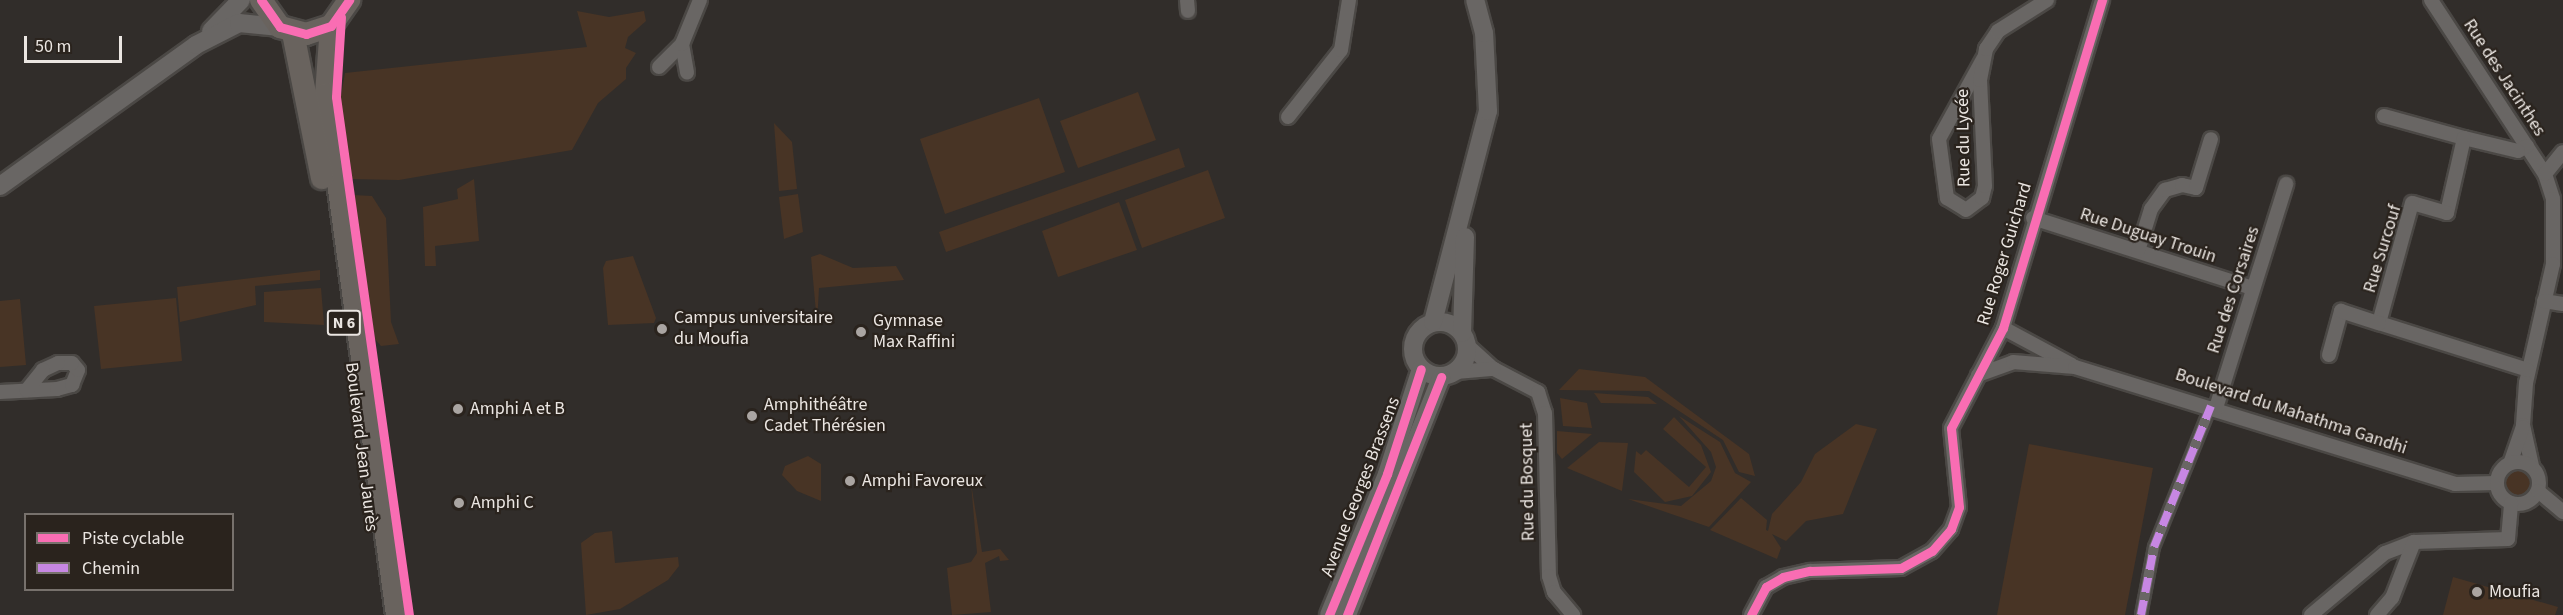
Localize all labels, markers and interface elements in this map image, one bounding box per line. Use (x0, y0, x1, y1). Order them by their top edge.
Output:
street label: Rue des Jacinthes (2458, 15, 2550, 141)
scale bar (27, 24, 124, 62)
text: 50 m (35, 34, 71, 59)
street label: Rue du Lycée (1952, 89, 1976, 187)
street label: Rue Roger Guichard (1973, 180, 2037, 328)
street label: Rue Surcouf (2359, 202, 2407, 296)
street label: Rue Duguay Trouin (2077, 204, 2219, 268)
street label: Rue des Corsaires (2203, 224, 2265, 356)
place label: Campus universitaire du Moufia (674, 308, 833, 350)
road number: N 6 (326, 310, 362, 336)
place label: Gymnase Max Raffini (873, 311, 955, 354)
marker: Campus universitaire du Moufia (655, 322, 669, 336)
marker: Gymnase Max Raffini (854, 325, 868, 339)
street label: Boulevard Jean Jaurès (340, 361, 382, 533)
street label: Boulevard du Mahathma Gandhi (2172, 364, 2410, 460)
street label: Avenue Georges Brassens (1317, 394, 1405, 580)
place label: Amphithéâtre Cadet Thérésien (764, 395, 886, 438)
place label: Amphi A et B (470, 398, 565, 420)
marker: Amphi A et B (451, 402, 465, 416)
marker: Amphithéâtre Cadet Thérésien (745, 409, 759, 423)
street label: Rue du Bosquet (1516, 423, 1540, 541)
place label: Amphi Favoreux (862, 470, 983, 492)
marker: Amphi Favoreux (843, 474, 857, 488)
place label: Amphi C (471, 492, 534, 514)
marker: Amphi C (452, 496, 466, 510)
legend (24, 513, 234, 591)
text: Piste cyclable (82, 526, 184, 551)
text: Chemin (82, 556, 140, 581)
place label: Moufia (2489, 581, 2540, 603)
marker: Moufia (2470, 585, 2484, 599)

